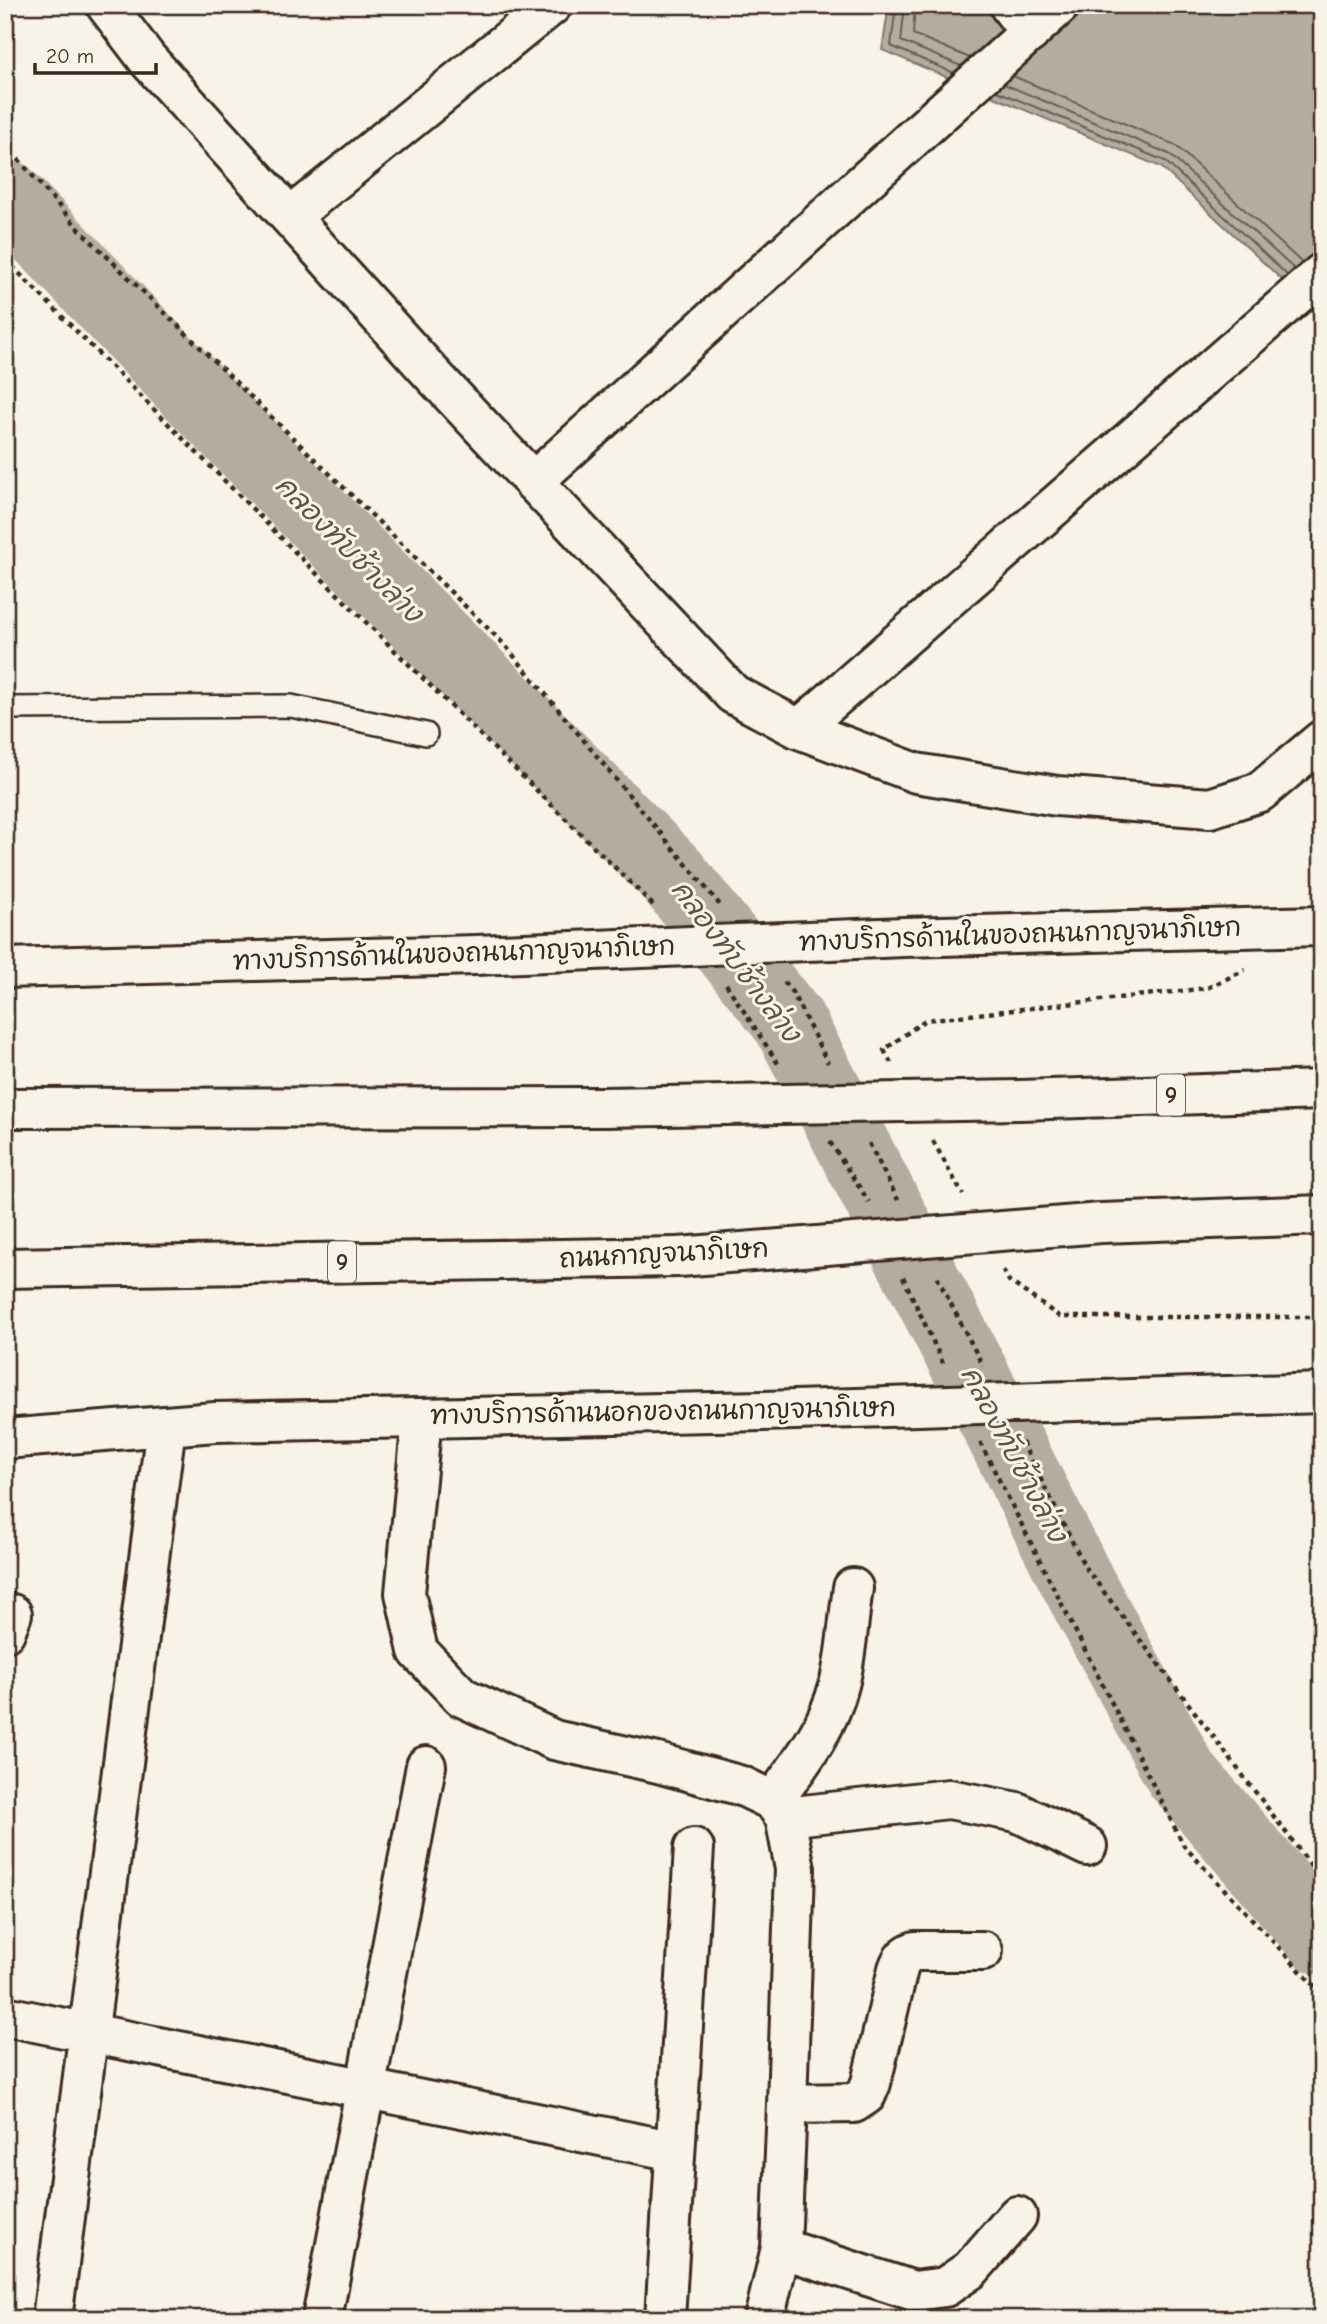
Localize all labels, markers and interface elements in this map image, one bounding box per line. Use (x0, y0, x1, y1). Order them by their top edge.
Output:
scale bar (35, 32, 156, 76)
text: 20 m (46, 44, 94, 68)
water label: คลองทับช้างล่าง (269, 468, 432, 631)
water label: คลองทับช้างล่าง (665, 873, 811, 1050)
street label: ทางบริการด้านในของถนนกาญจนาภิเษก (798, 910, 1242, 958)
street label: ทางบริการด้านในของถนนกาญจนาภิเษก (232, 929, 676, 977)
road number: 9 (1157, 1074, 1185, 1115)
street label: ถนนกาญจนาภิเษก (559, 1233, 769, 1274)
road number: 9 (328, 1242, 356, 1282)
water label: คลองทับช้างล่าง (954, 1360, 1077, 1550)
street label: ทางบริการด้านนอกของถนนกาญจนาภิเษก (430, 1391, 896, 1431)

